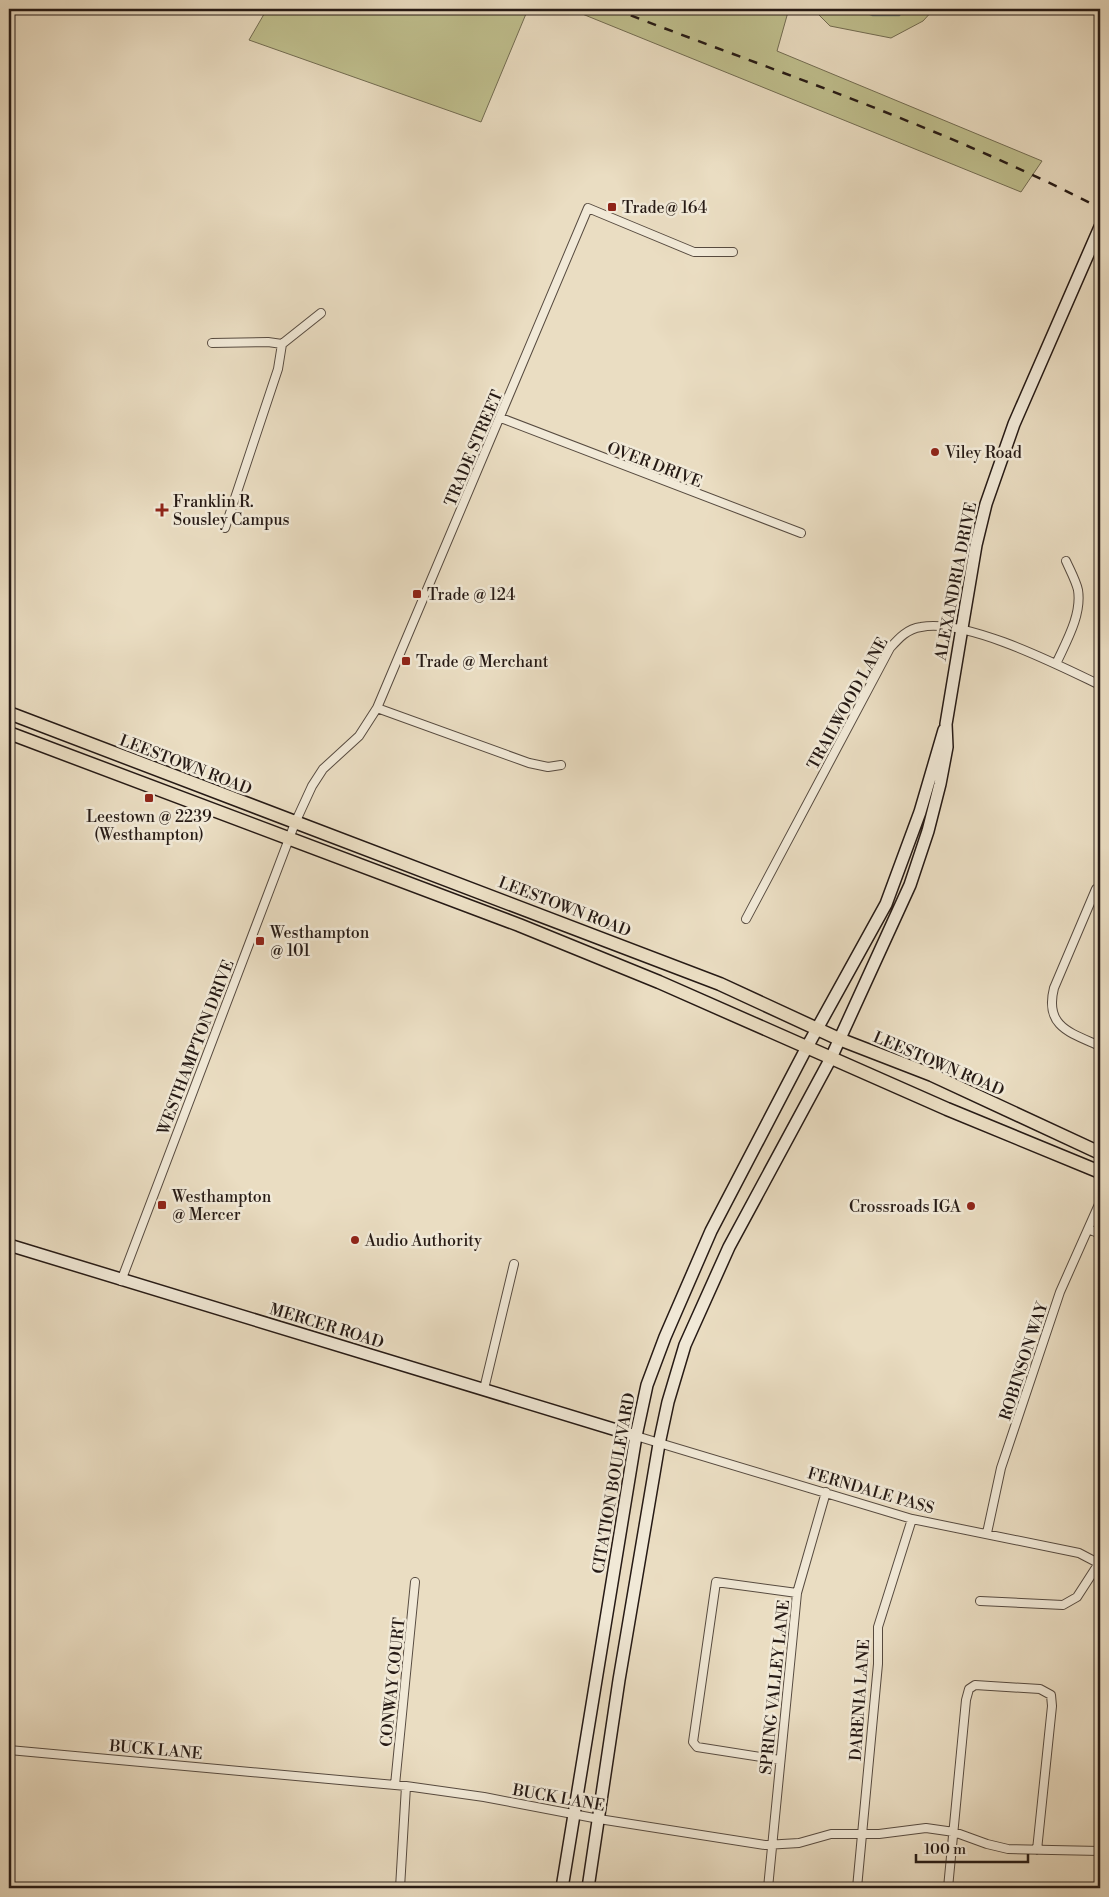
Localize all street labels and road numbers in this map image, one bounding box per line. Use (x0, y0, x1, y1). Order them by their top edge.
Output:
street label: TRADE STREET (440, 387, 507, 510)
street label: OVER DRIVE (604, 438, 705, 492)
street label: ALEXANDRIA DRIVE (931, 500, 981, 663)
street label: TRAILWOOD LANE (803, 634, 893, 773)
street label: LEESTOWN ROAD (116, 730, 255, 799)
street label: LEESTOWN ROAD (495, 872, 634, 941)
street label: WESTHAMPTON DRIVE (153, 957, 239, 1139)
street label: LEESTOWN ROAD (870, 1027, 1007, 1101)
street label: ROBINSON WAY (995, 1298, 1053, 1423)
street label: MERCER ROAD (267, 1299, 386, 1353)
street label: CITATION BOULEVARD (588, 1391, 640, 1575)
street label: FERNDALE PASS (805, 1463, 936, 1519)
street label: SPRING VALLEY LANE (756, 1599, 794, 1776)
street label: CONWAY COURT (376, 1616, 410, 1748)
street label: DARENIA LANE (846, 1638, 874, 1762)
street label: BUCK LANE (107, 1736, 203, 1764)
street label: BUCK LANE (510, 1780, 607, 1816)

